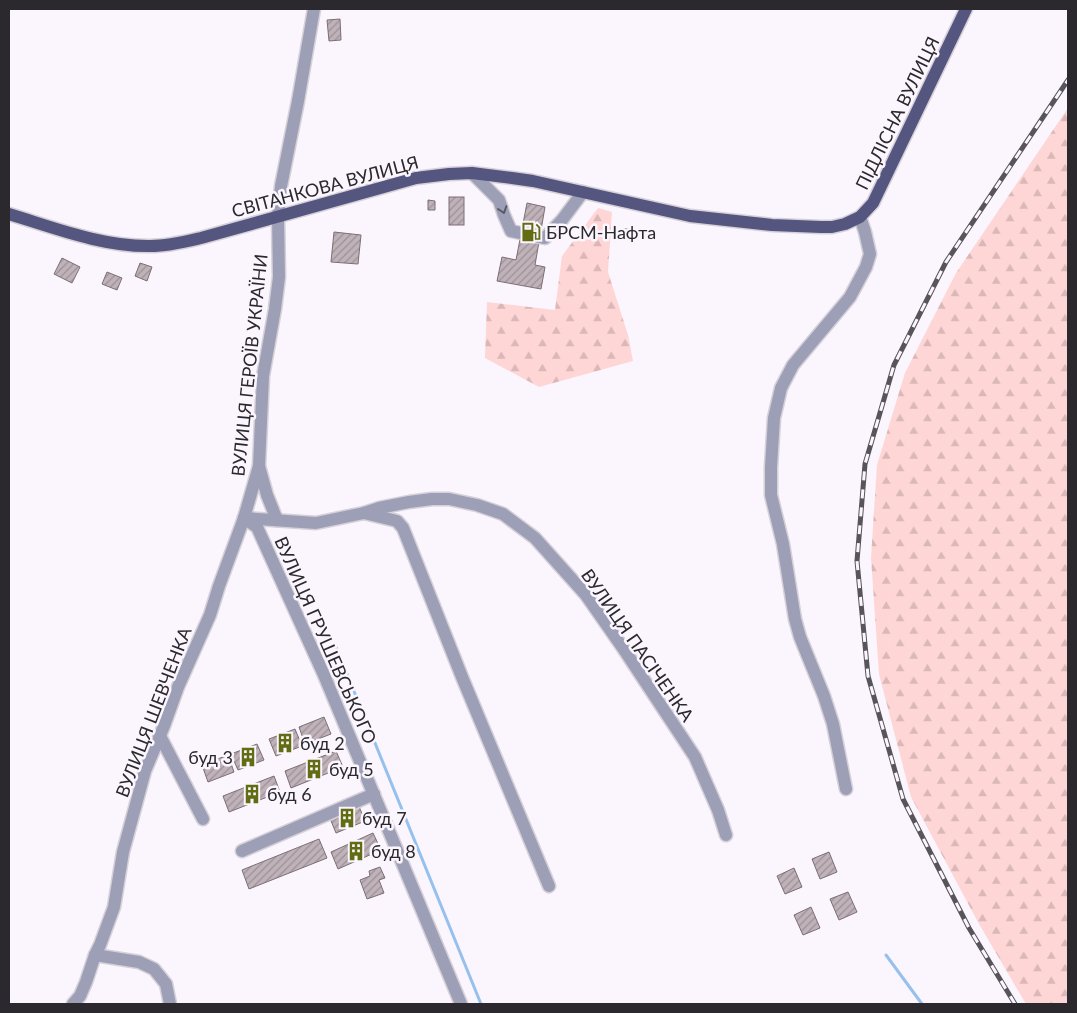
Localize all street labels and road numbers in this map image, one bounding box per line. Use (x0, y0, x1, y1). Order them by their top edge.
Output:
street label: ПІДЛІСНА ВУЛИЦЯ (850, 33, 944, 193)
street label: СВІТАНКОВА ВУЛИЦЯ (229, 150, 421, 222)
street label: ВУЛИЦЯ ГЕРОЇВ УКРАЇНИ (226, 253, 272, 477)
street label: ВУЛИЦЯ ГРУШЕВСЬКОГО (270, 533, 382, 747)
street label: ВУЛИЦЯ ПАСІЧЕНКА (577, 564, 700, 726)
street label: ВУЛИЦЯ ШЕВЧЕНКА (110, 623, 196, 800)

